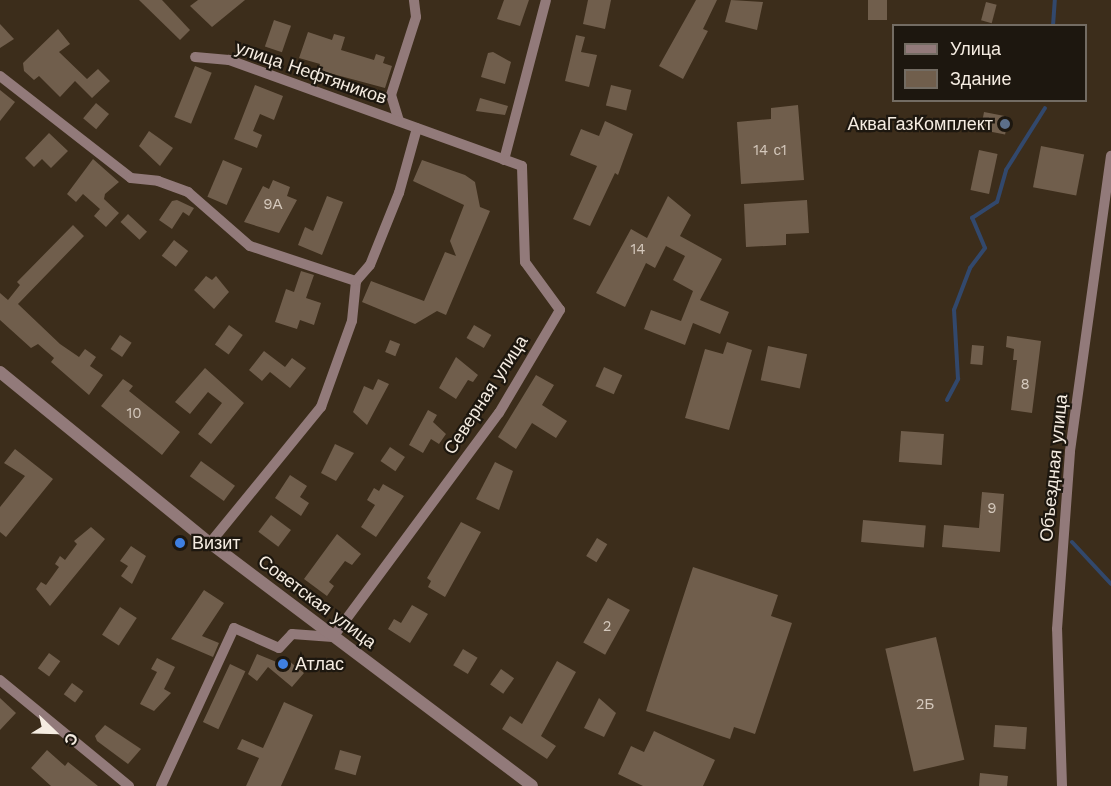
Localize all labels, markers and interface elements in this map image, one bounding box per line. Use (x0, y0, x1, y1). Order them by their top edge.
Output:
legend (892, 24, 1087, 102)
street label: улица Нефтяников (232, 37, 390, 109)
text: Улица (950, 38, 1001, 59)
text: Здание (950, 68, 1011, 89)
place label: АкваГазКомплект (847, 113, 993, 135)
marker: АкваГазКомплект (998, 117, 1012, 131)
house number: 14 с1 (753, 142, 787, 160)
house number: 9А (263, 196, 283, 214)
house number: 14 (630, 241, 646, 259)
street label: Северная улица (439, 331, 533, 459)
house number: 8 (1020, 376, 1030, 394)
street label: Объездная улица (1036, 393, 1072, 543)
house number: 10 (126, 405, 142, 423)
house number: 9 (987, 500, 997, 518)
place label: Визит (192, 532, 241, 554)
marker: Визит (173, 536, 187, 550)
street label: Советская улица (254, 551, 380, 653)
house number: 2 (603, 618, 611, 636)
place label: Атлас (295, 653, 344, 675)
marker: Атлас (276, 657, 290, 671)
house number: 2Б (916, 696, 934, 714)
north arrow (24, 702, 84, 762)
text: С (60, 730, 82, 748)

